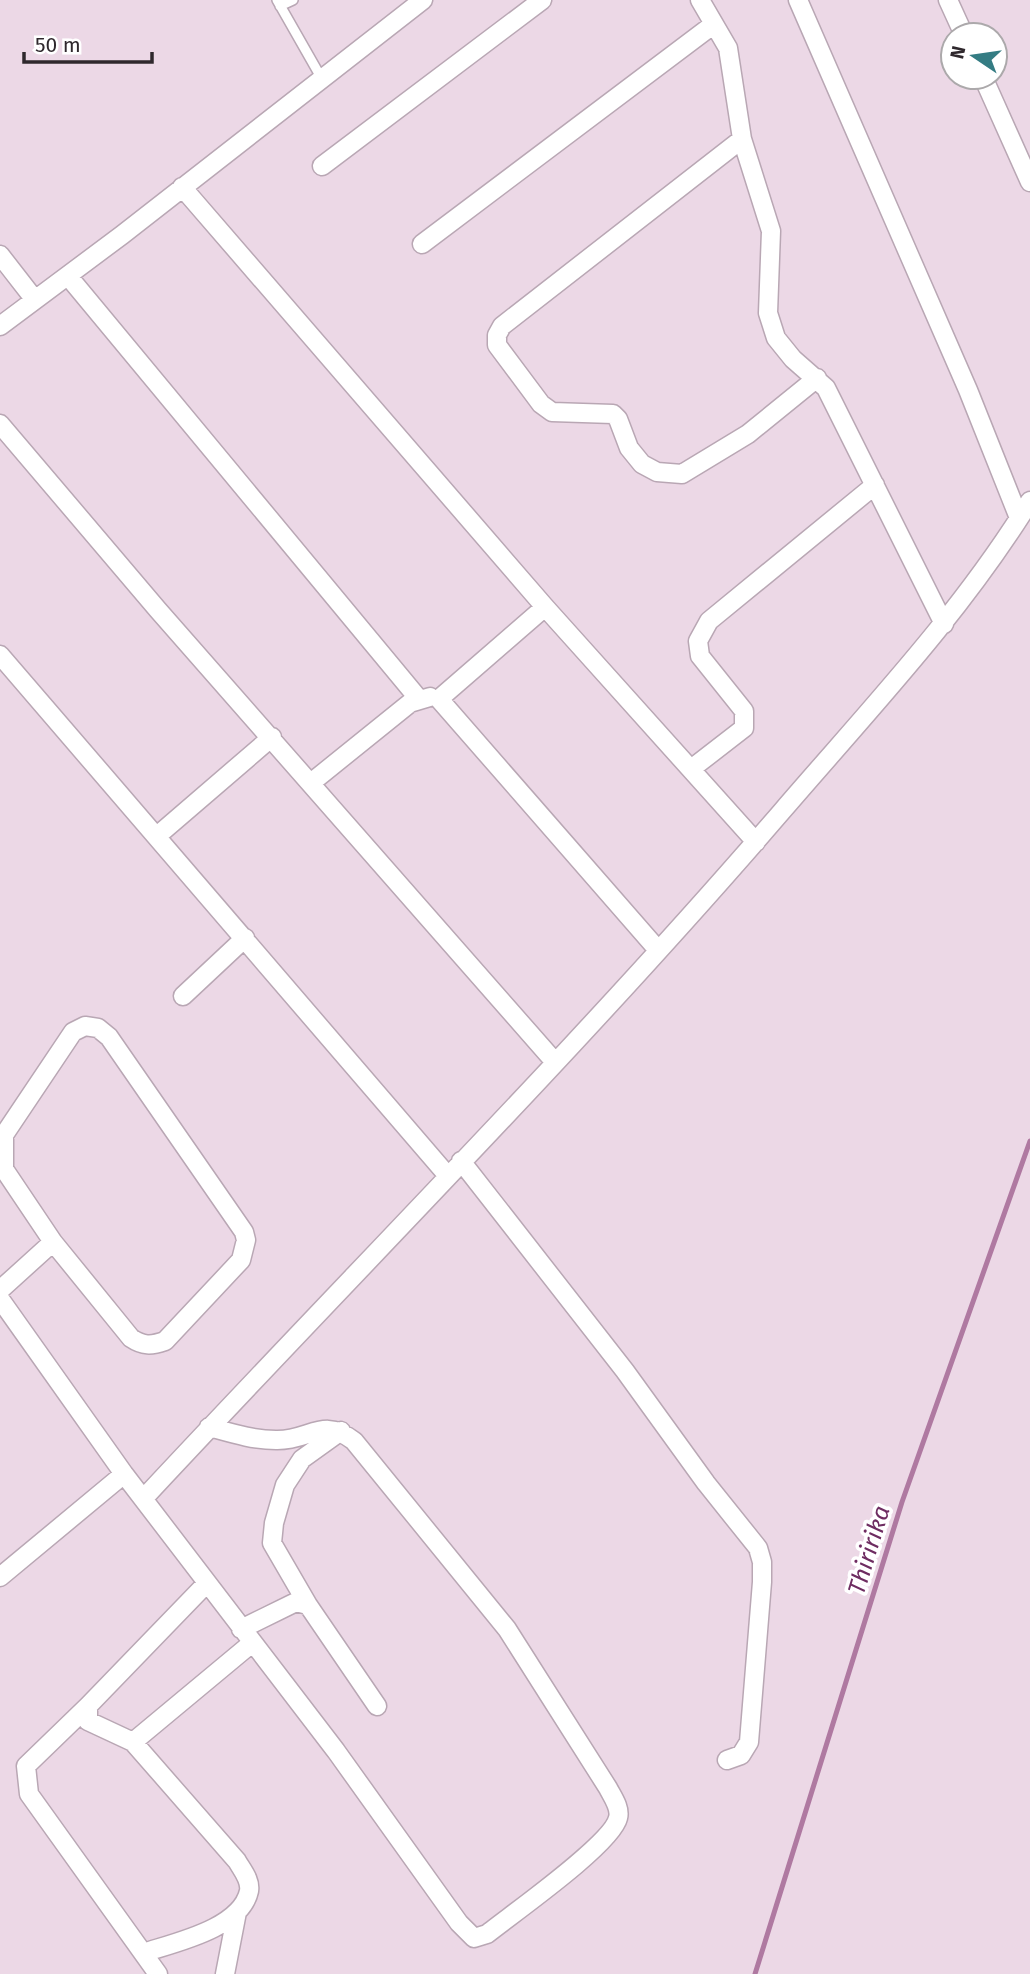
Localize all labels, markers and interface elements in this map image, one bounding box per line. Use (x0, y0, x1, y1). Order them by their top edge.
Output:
scale bar (24, 21, 152, 65)
north arrow (939, 21, 1009, 91)
text: 50 m (35, 32, 81, 58)
text: N (945, 44, 971, 61)
water label: Thiririka (842, 1502, 896, 1598)

